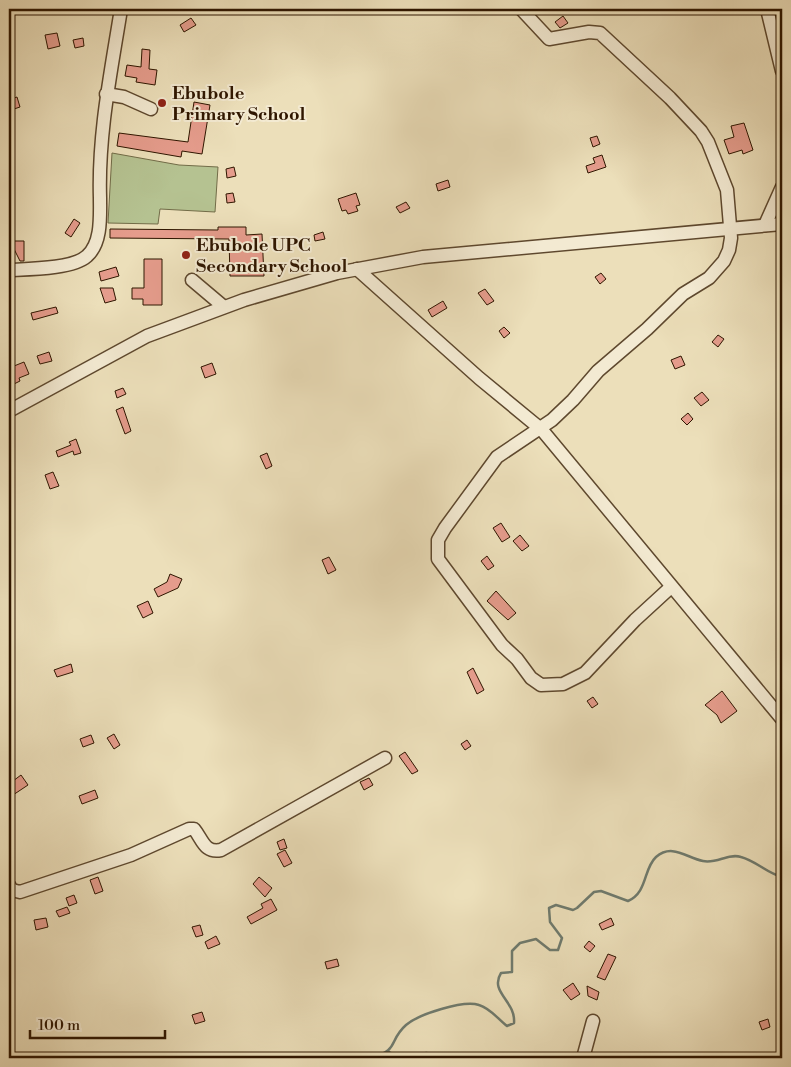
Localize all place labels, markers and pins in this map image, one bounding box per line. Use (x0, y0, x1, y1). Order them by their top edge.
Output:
place label: Ebubole Primary School (172, 82, 306, 126)
marker: Ebubole Primary School (156, 97, 168, 109)
place label: Ebubole UPC Secondary School (196, 234, 347, 278)
marker: Ebubole UPC Secondary School (180, 249, 192, 261)

